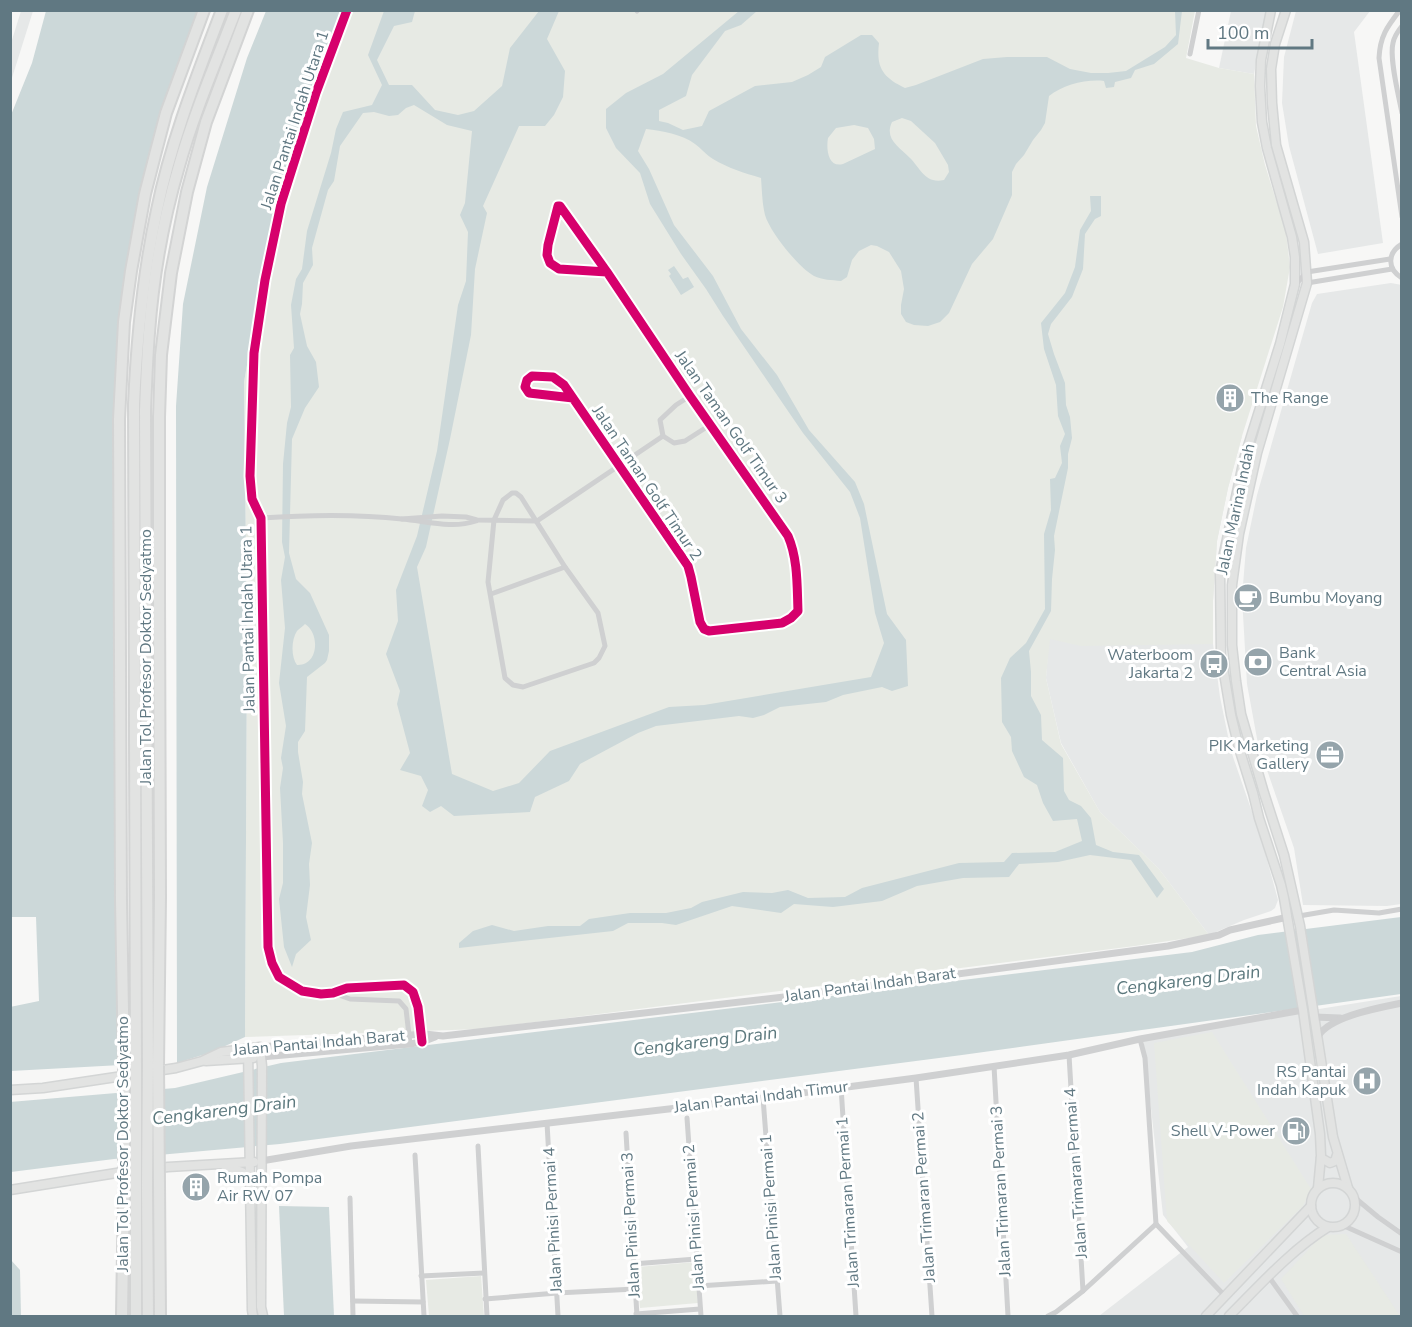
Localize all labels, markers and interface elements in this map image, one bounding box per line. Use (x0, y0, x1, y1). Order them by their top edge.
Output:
scale bar (1208, 12, 1312, 50)
text: 100 m (1217, 21, 1269, 45)
street label: Jalan Pantai Indah Utara 1 (255, 28, 334, 213)
street label: Jalan Taman Golf Timur 3 (669, 345, 792, 508)
building icon: The Range (1214, 382, 1246, 414)
place label: The Range (1251, 387, 1328, 409)
street label: Jalan Taman Golf Timur 2 (586, 400, 707, 565)
street label: Jalan Marina Indah (1211, 441, 1261, 578)
street label: Jalan Pantai Indah Utara 1 (235, 525, 261, 714)
street label: Jalan Tol Profesor Doktor Sedyatmo (135, 529, 157, 786)
cafe icon: Bumbu Moyang (1232, 582, 1264, 614)
place label: Bumbu Moyang (1269, 587, 1382, 609)
place label: Bank Central Asia (1279, 642, 1367, 682)
place label: Waterboom Jakarta 2 (1107, 644, 1193, 684)
bank icon: Bank Central Asia (1242, 646, 1274, 678)
bus stop icon: Waterboom Jakarta 2 (1198, 648, 1230, 680)
place label: PIK Marketing Gallery (1209, 735, 1310, 775)
office icon: PIK Marketing Gallery (1314, 739, 1346, 771)
water label: Cengkareng Drain (1114, 959, 1262, 1001)
street label: Jalan Pantai Indah Barat (782, 962, 957, 1008)
street label: Jalan Tol Profesor Doktor Sedyatmo (112, 1016, 134, 1273)
water label: Cengkareng Drain (631, 1020, 779, 1062)
street label: Jalan Pantai Indah Barat (231, 1024, 406, 1062)
place label: RS Pantai Indah Kapuk (1257, 1061, 1347, 1101)
hospital icon: RS Pantai Indah Kapuk (1351, 1065, 1383, 1097)
street label: Jalan Pantai Indah Timur (672, 1075, 850, 1119)
street label: Jalan Trimaran Permai 4 (1059, 1087, 1093, 1260)
water label: Cengkareng Drain (150, 1089, 298, 1131)
street label: Jalan Trimaran Permai 3 (986, 1105, 1017, 1278)
street label: Jalan Trimaran Permai 2 (907, 1111, 941, 1284)
fuel station icon: Shell V-Power (1280, 1115, 1312, 1147)
street label: Jalan Trimaran Permai 1 (831, 1116, 865, 1289)
place label: Shell V-Power (1171, 1120, 1275, 1142)
street label: Jalan Pinisi Permai 1 (755, 1133, 787, 1282)
street label: Jalan Pinisi Permai 2 (678, 1143, 710, 1292)
street label: Jalan Pinisi Permai 4 (538, 1146, 568, 1294)
street label: Jalan Pinisi Permai 3 (616, 1152, 646, 1299)
place label: Rumah Pompa Air RW 07 (217, 1167, 322, 1207)
building icon: Rumah Pompa Air RW 07 (180, 1171, 212, 1203)

